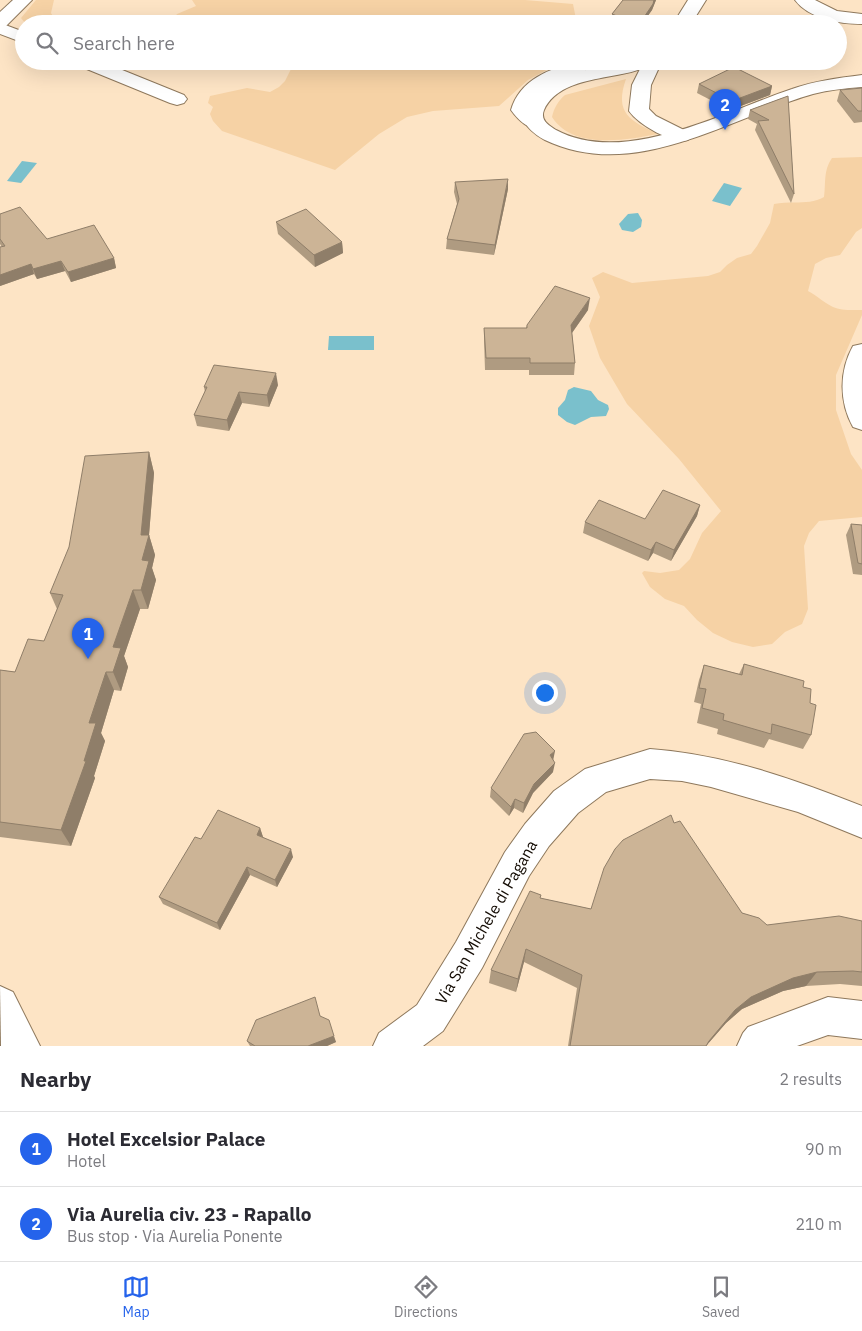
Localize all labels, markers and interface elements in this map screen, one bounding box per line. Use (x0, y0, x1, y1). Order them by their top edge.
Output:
search box (15, 15, 847, 70)
icon: search (33, 29, 61, 57)
text: Search here (73, 31, 175, 55)
pin: 2 (709, 89, 741, 130)
pin: 1 (72, 618, 104, 659)
your location (532, 680, 558, 706)
street label: Via San Michele di Pagana (431, 836, 541, 1008)
text: Nearby (20, 1065, 91, 1093)
text: 2 results (779, 1069, 842, 1089)
text: Hotel Excelsior Palace (67, 1127, 265, 1151)
text: 1 (31, 1139, 41, 1159)
text: 90 m (805, 1139, 842, 1159)
text: Hotel (67, 1151, 106, 1171)
text: Via Aurelia civ. 23 - Rapallo (67, 1202, 311, 1226)
text: 2 (31, 1214, 41, 1234)
text: 210 m (795, 1214, 842, 1234)
text: Bus stop · Via Aurelia Ponente (67, 1226, 283, 1246)
tab: Map (122, 1273, 150, 1321)
tab: Directions (394, 1273, 458, 1321)
tab: Saved (702, 1273, 740, 1321)

